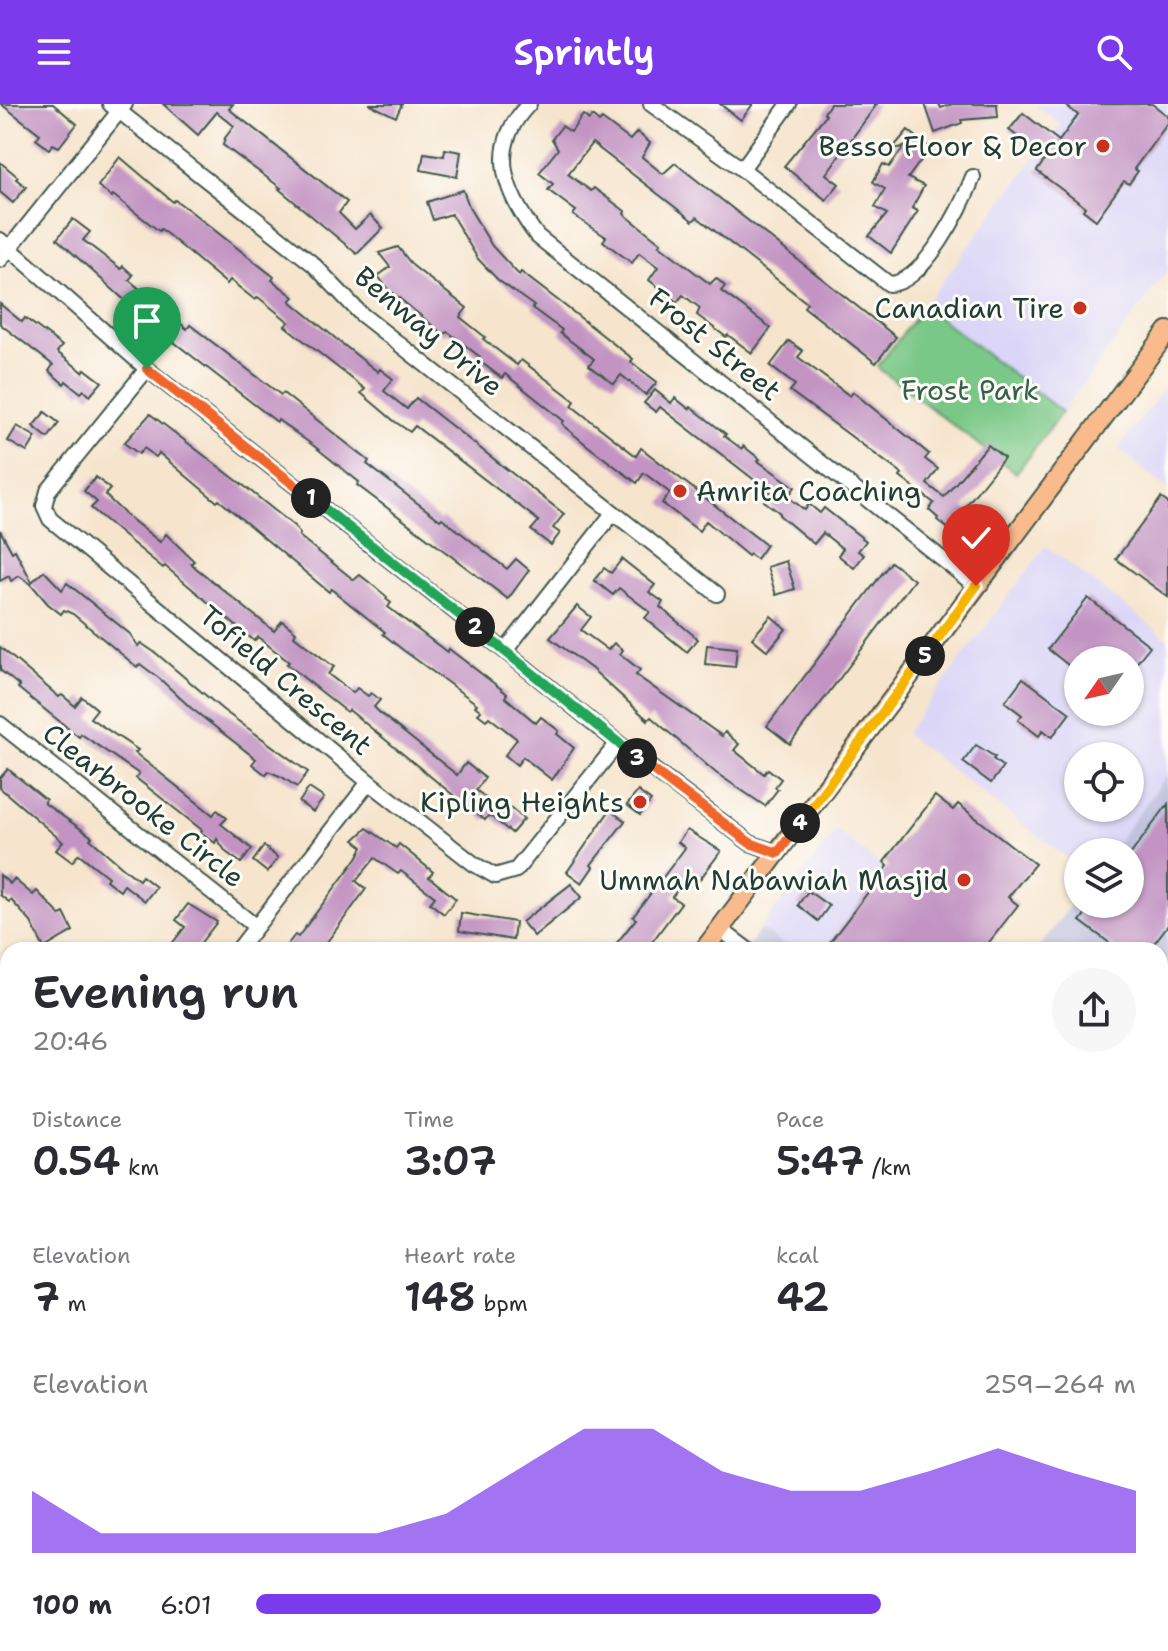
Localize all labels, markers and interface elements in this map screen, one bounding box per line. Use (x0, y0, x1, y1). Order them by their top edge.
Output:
text: Sprintly (513, 28, 655, 77)
icon: menu (32, 30, 76, 74)
icon: search (1092, 30, 1136, 74)
place label: Besso Floor & Decor (818, 127, 1087, 165)
marker: Besso Floor & Decor (1094, 137, 1112, 155)
street label: Benway Drive (346, 257, 512, 405)
street label: Frost Street (641, 279, 789, 409)
pin (113, 287, 181, 369)
place label: Canadian Tire (875, 289, 1064, 327)
icon: arrive (125, 299, 169, 343)
marker: Canadian Tire (1071, 299, 1089, 317)
park label: Frost Park (901, 371, 1039, 409)
place label: Amrita Coaching (696, 472, 921, 510)
pin: 1 (291, 478, 331, 518)
marker: Amrita Coaching (671, 482, 689, 500)
text: 1 (306, 483, 316, 512)
pin (942, 504, 1010, 586)
icon: check (954, 516, 998, 560)
street label: Tofield Crescent (191, 596, 381, 764)
pin: 2 (455, 607, 495, 647)
text: 2 (467, 612, 483, 641)
pin: 5 (905, 636, 945, 676)
text: 5 (918, 641, 932, 670)
north arrow (1064, 646, 1144, 726)
map controls (1064, 646, 1144, 918)
street label: Clearbrooke Circle (35, 714, 253, 896)
pin: 3 (617, 738, 657, 778)
button: locate (1064, 742, 1144, 822)
text: 3 (629, 743, 645, 772)
place label: Kipling Heights (420, 783, 624, 821)
marker: Kipling Heights (631, 793, 649, 811)
pin: 4 (780, 803, 820, 843)
text: 4 (792, 808, 808, 837)
button: layers (1064, 838, 1144, 918)
place label: Ummah Nabawiah Masjid (599, 861, 948, 899)
marker: Ummah Nabawiah Masjid (955, 871, 973, 889)
text: Evening run (32, 963, 299, 1022)
button: share (1052, 968, 1136, 1052)
text: 20:46 (32, 1023, 109, 1058)
text: Distance (32, 1105, 122, 1134)
text: Time (404, 1105, 454, 1134)
text: Pace (776, 1105, 824, 1134)
text: 0.54 (32, 1134, 120, 1188)
text: 3:07 (404, 1134, 497, 1188)
text: 5:47 (776, 1134, 864, 1188)
text: km (120, 1153, 159, 1182)
text: /km (864, 1153, 911, 1182)
text: Elevation (32, 1241, 130, 1270)
text: Heart rate (404, 1241, 516, 1270)
text: kcal (776, 1241, 819, 1270)
text: 7 (32, 1270, 60, 1324)
text: 148 (404, 1270, 476, 1324)
text: 42 (776, 1270, 830, 1324)
text: m (60, 1289, 86, 1318)
text: bpm (476, 1289, 528, 1318)
text: Elevation (32, 1366, 148, 1401)
text: 259–264 m (983, 1366, 1136, 1401)
text: 100 m (32, 1587, 112, 1622)
text: 6:01 (160, 1587, 212, 1622)

